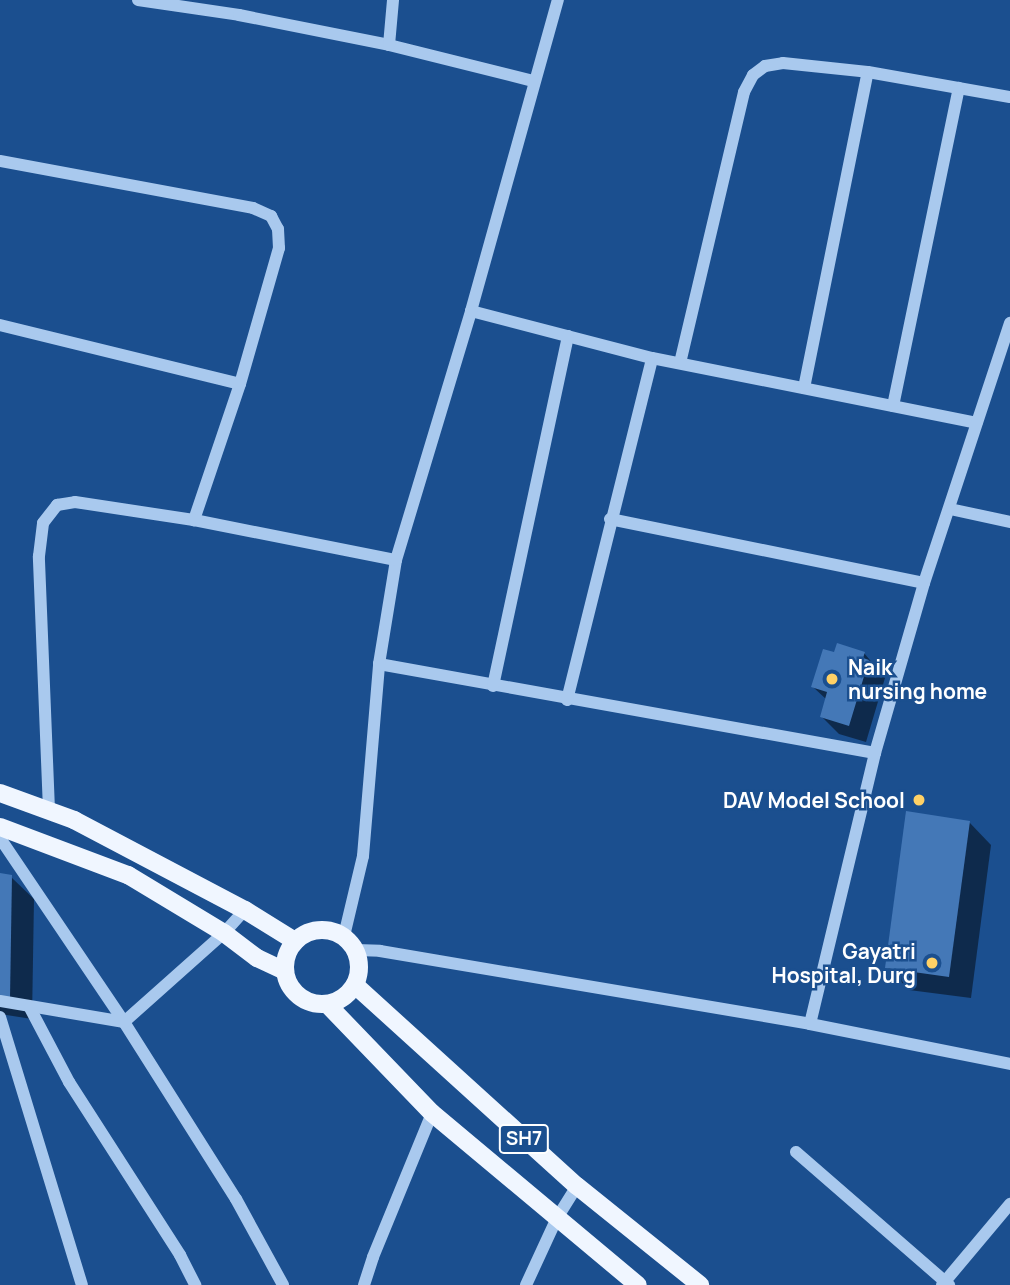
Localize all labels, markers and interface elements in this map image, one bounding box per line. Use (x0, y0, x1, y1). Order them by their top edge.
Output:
place label: Naik nursing home (848, 654, 987, 704)
marker: Naik nursing home (822, 669, 842, 689)
place label: DAV Model School (723, 787, 905, 813)
marker: DAV Model School (911, 792, 927, 808)
place label: Gayatri Hospital, Durg (772, 938, 916, 988)
marker: Gayatri Hospital, Durg (922, 953, 942, 973)
road number: SH7 (498, 1124, 550, 1154)

